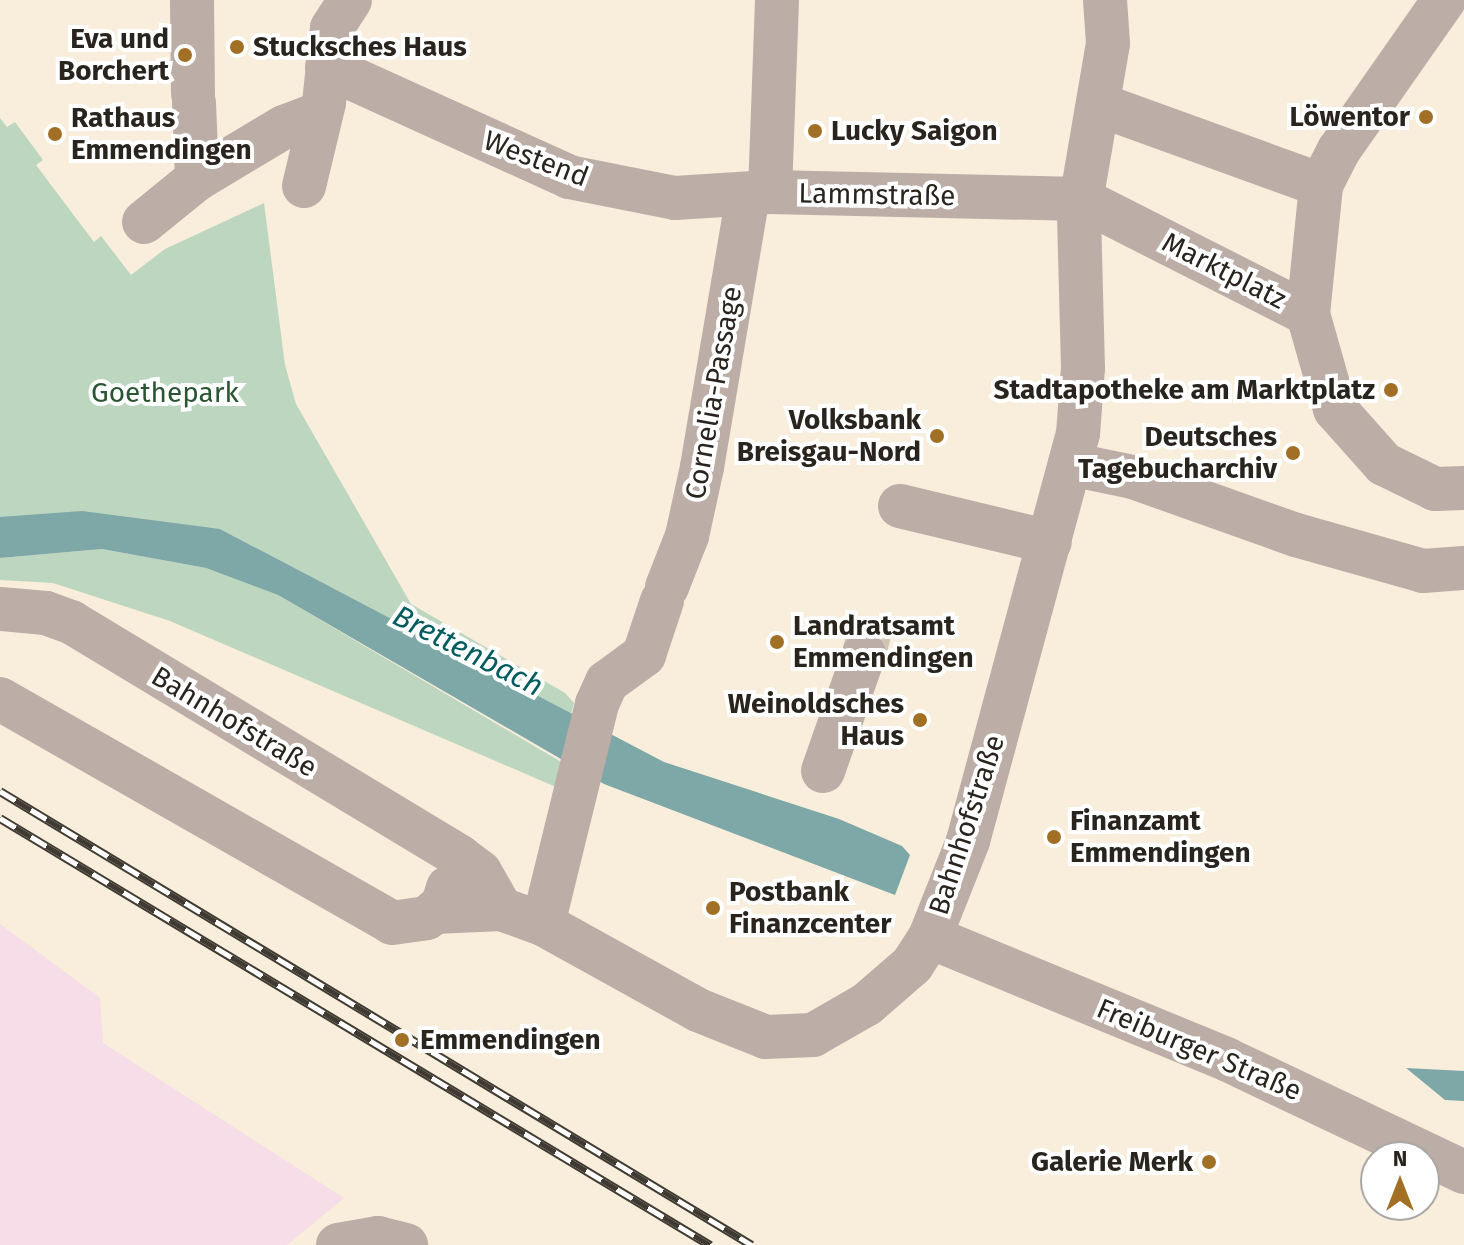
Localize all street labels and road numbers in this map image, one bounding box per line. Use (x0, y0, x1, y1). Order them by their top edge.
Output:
street label: Westend (479, 124, 593, 194)
street label: Lammstraße (798, 177, 956, 213)
street label: Marktplatz (1156, 225, 1292, 317)
street label: Cornelia-Passage (679, 284, 749, 502)
street label: Bahnhofstraße (145, 659, 323, 785)
street label: Bahnhofstraße (922, 731, 1012, 919)
street label: Freiburger Straße (1092, 992, 1306, 1108)

